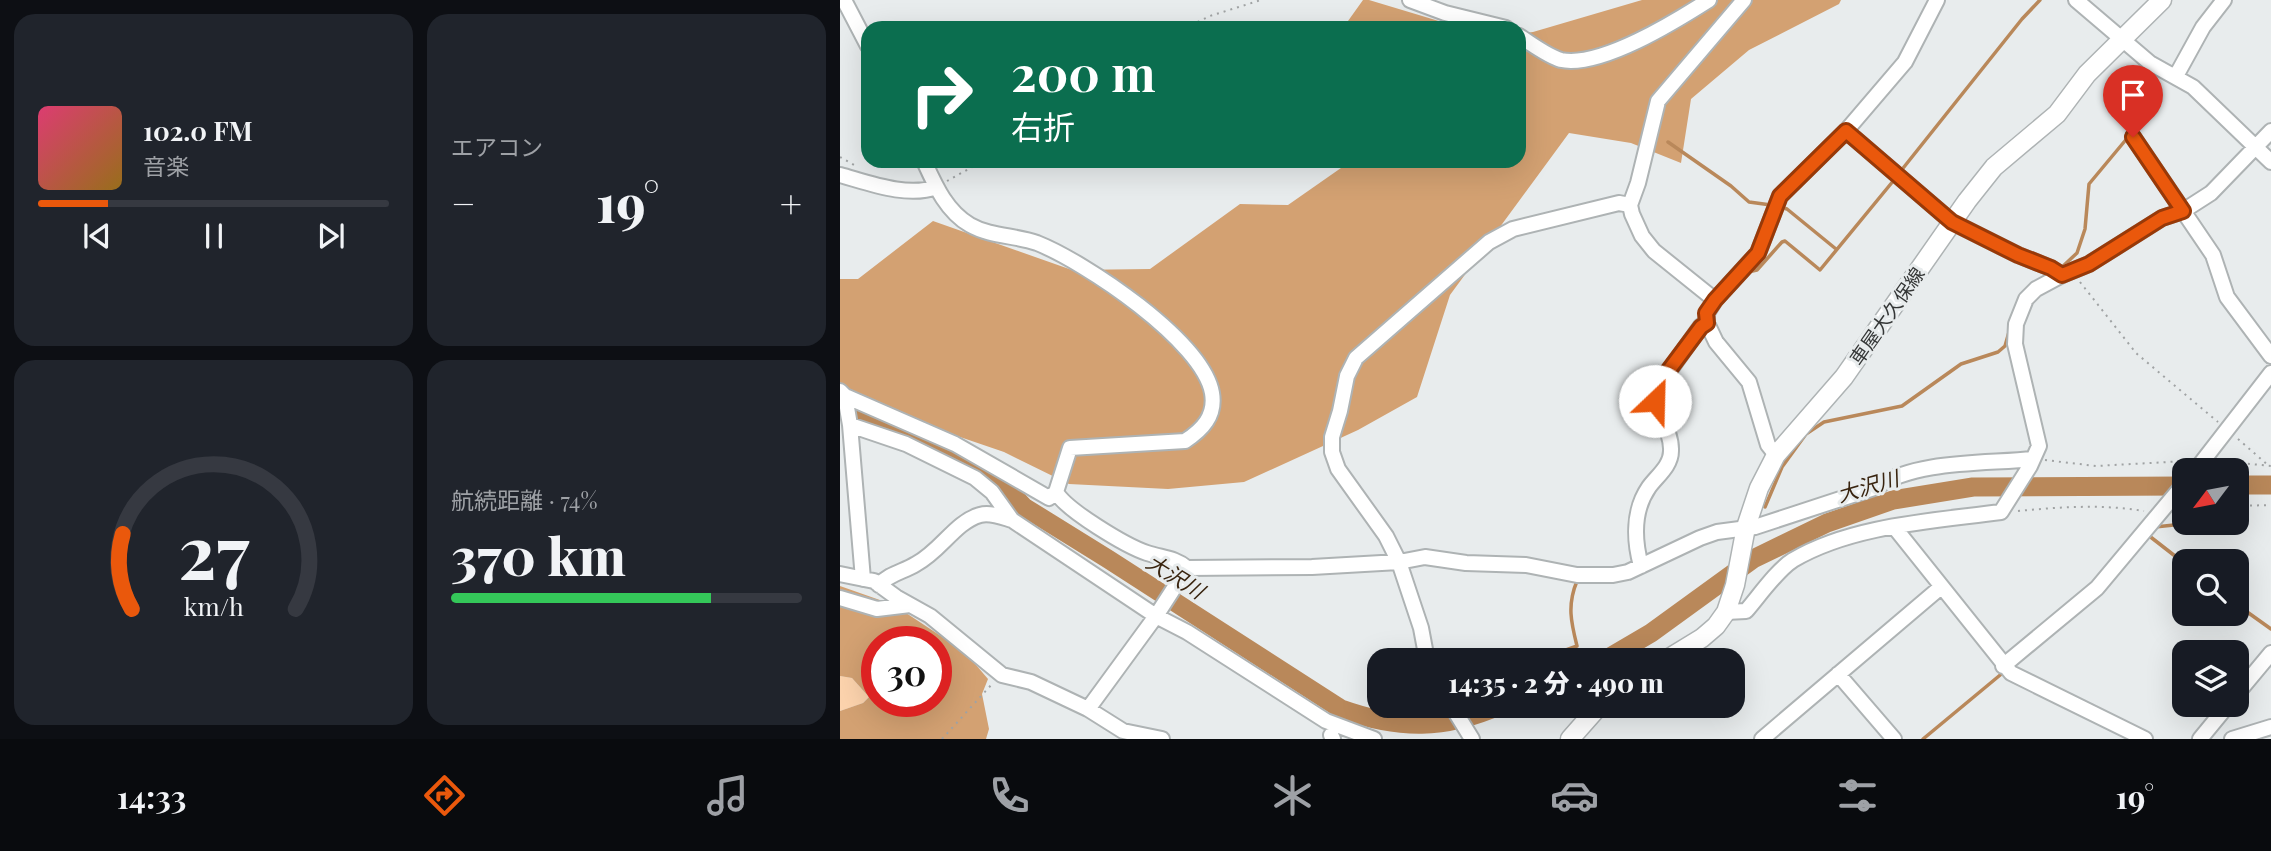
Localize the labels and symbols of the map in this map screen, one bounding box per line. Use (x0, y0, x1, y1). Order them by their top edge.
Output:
pin (2103, 65, 2163, 137)
street label: 車屋大久保線 (1843, 261, 1930, 370)
position arrow (1618, 364, 1692, 438)
north arrow (2172, 458, 2249, 536)
water label: 大沢川 (1833, 462, 1904, 507)
water label: 大沢川 (1142, 547, 1212, 605)
speed limit sign: 30 (861, 626, 952, 717)

